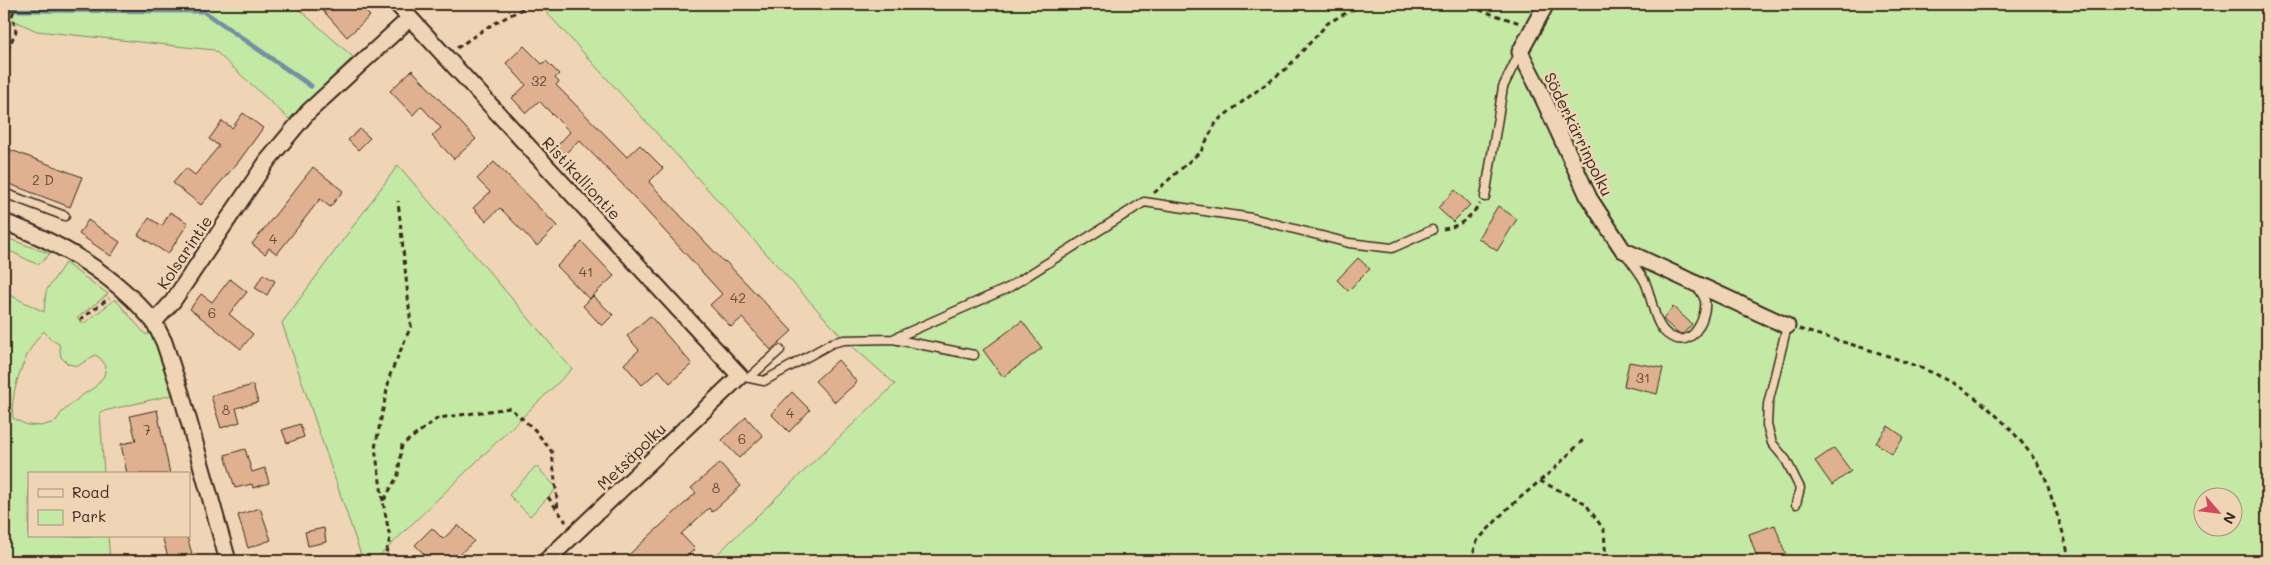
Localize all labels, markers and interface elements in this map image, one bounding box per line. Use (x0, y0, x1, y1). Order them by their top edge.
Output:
street label: Söderkärrinpolku (1540, 69, 1618, 199)
house number: 32 (531, 71, 547, 90)
street label: Ristikalliontie (538, 132, 626, 224)
house number: 2 D (32, 170, 54, 189)
street label: Kolsarintie (152, 211, 216, 293)
house number: 4 (269, 229, 278, 248)
house number: 41 (579, 262, 593, 281)
house number: 42 (730, 288, 746, 307)
house number: 6 (208, 303, 216, 322)
house number: 31 (1636, 368, 1650, 387)
house number: 8 (222, 400, 230, 419)
house number: 4 (786, 403, 795, 422)
street label: Metsäpolku (592, 418, 670, 494)
house number: 7 (143, 420, 151, 439)
house number: 6 (738, 429, 746, 448)
legend (28, 472, 190, 538)
house number: 8 (712, 478, 720, 497)
text: Road (72, 482, 109, 502)
north arrow (2194, 488, 2244, 538)
text: Park (72, 506, 106, 526)
text: N (2219, 509, 2241, 527)

